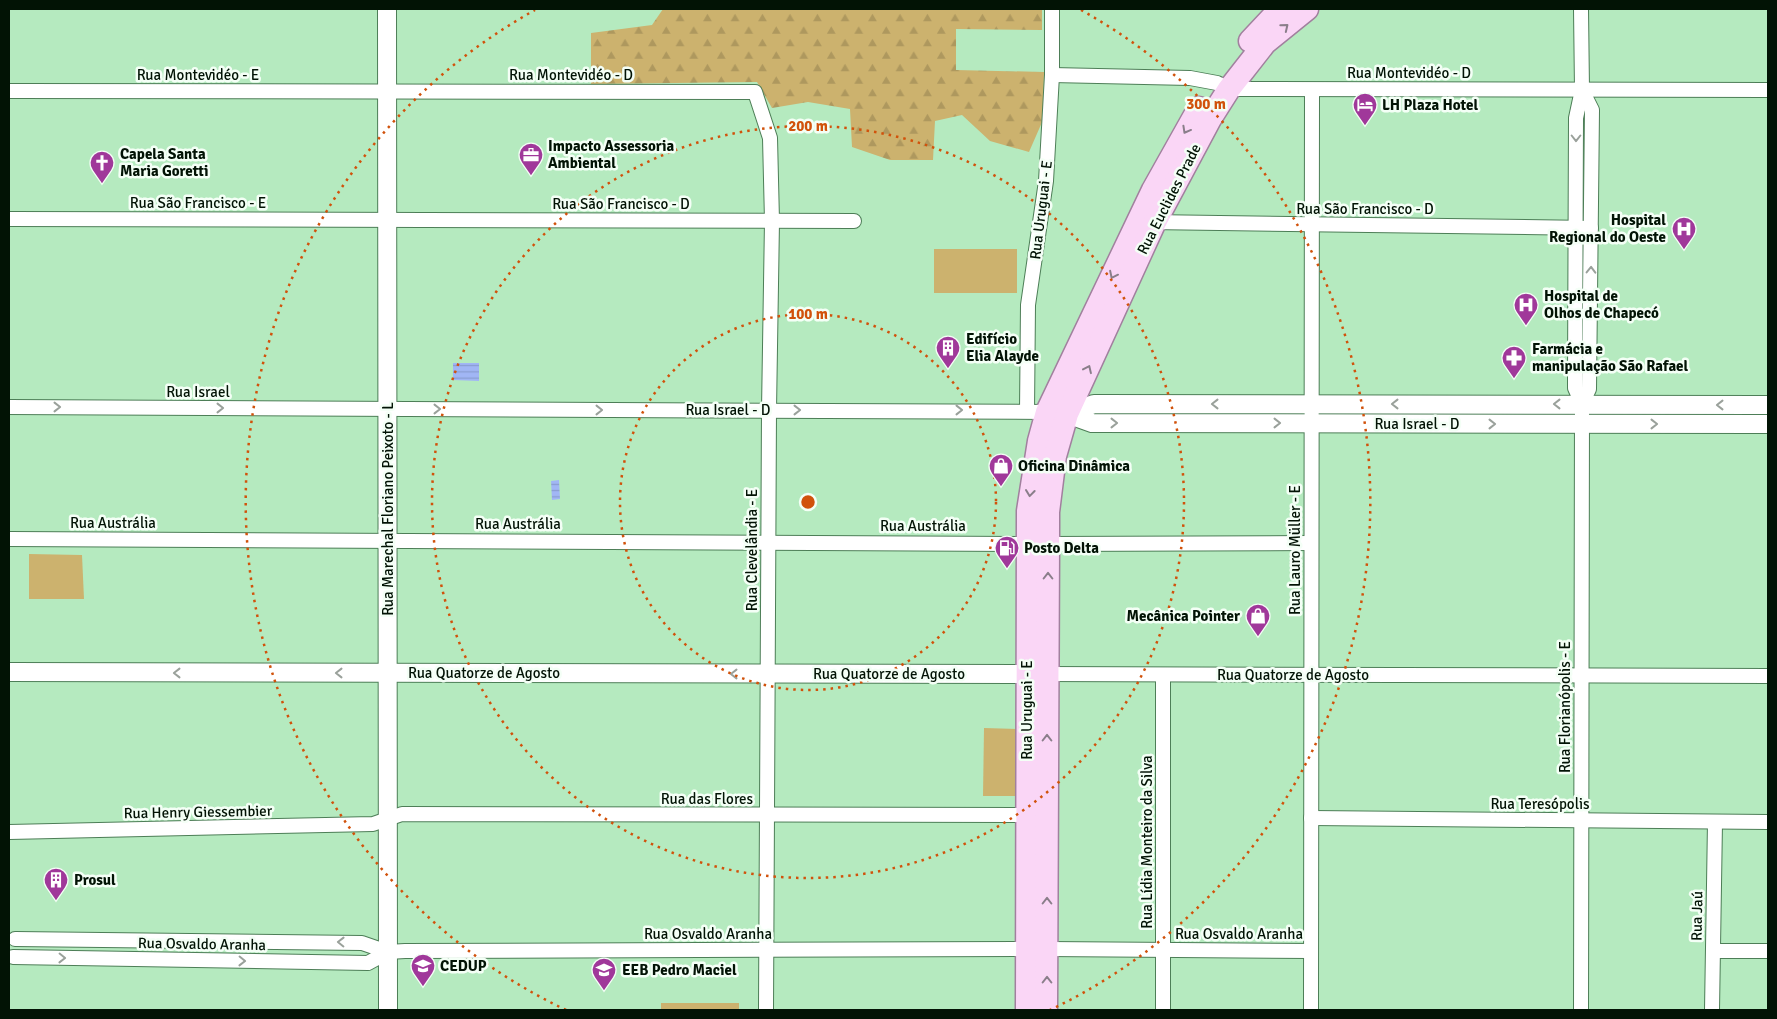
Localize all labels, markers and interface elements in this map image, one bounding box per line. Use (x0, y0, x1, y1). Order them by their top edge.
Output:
one-way arrow (1279, 24, 1288, 33)
street label: Rua Montevidéo - D (1347, 64, 1471, 82)
street label: Rua Montevidéo - E (137, 66, 259, 84)
street label: Rua Montevidéo - D (509, 66, 633, 84)
hotel icon: LH Plaza Hotel (1352, 92, 1378, 126)
text: 300 m (1186, 95, 1226, 113)
place label: LH Plaza Hotel (1382, 96, 1479, 114)
text: 200 m (788, 117, 828, 135)
one-way arrow (1183, 125, 1193, 134)
one-way arrow (1571, 134, 1581, 142)
place label: Impacto Assessoria Ambiental (548, 137, 674, 172)
street label: Rua Euclides Prade (1133, 141, 1205, 257)
office icon: Impacto Assessoria Ambiental (518, 142, 544, 176)
place label: Capela Santa Maria Goretti (120, 145, 208, 180)
church icon: Capela Santa Maria Goretti (89, 150, 115, 184)
street label: Rua Uruguai - E (1026, 159, 1056, 261)
street label: Rua São Francisco - E (130, 194, 266, 212)
street label: Rua São Francisco - D (552, 195, 690, 213)
street label: Rua São Francisco - D (1296, 200, 1434, 218)
place label: Hospital Regional do Oeste (1549, 211, 1666, 246)
hospital icon: Hospital Regional do Oeste (1671, 216, 1697, 250)
one-way arrow (1586, 265, 1596, 273)
one-way arrow (1108, 270, 1119, 279)
place label: Hospital de Olhos de Chapecó (1544, 287, 1659, 322)
hospital icon: Hospital de Olhos de Chapecó (1513, 292, 1539, 326)
text: 100 m (788, 305, 828, 323)
place label: Edifício Elia Alayde (966, 330, 1039, 365)
building icon: Edifício Elia Alayde (935, 335, 961, 369)
place label: Farmácia e manipulação São Rafael (1532, 340, 1688, 375)
pharmacy icon: Farmácia e manipulação São Rafael (1501, 345, 1527, 379)
one-way arrow (1081, 365, 1092, 374)
street label: Rua Israel (166, 383, 230, 401)
one-way arrow (1210, 399, 1218, 409)
one-way arrow (1390, 399, 1398, 409)
one-way arrow (1553, 399, 1560, 409)
one-way arrow (1715, 400, 1723, 410)
street label: Rua Israel - D (685, 401, 771, 419)
one-way arrow (54, 402, 62, 412)
street label: Rua Marechal Floriano Peixoto - L (379, 402, 397, 616)
one-way arrow (216, 403, 224, 413)
one-way arrow (433, 404, 441, 414)
one-way arrow (595, 404, 603, 415)
one-way arrow (793, 405, 801, 415)
one-way arrow (956, 405, 963, 415)
street label: Rua Israel - D (1374, 415, 1460, 433)
one-way arrow (1111, 418, 1119, 428)
one-way arrow (1274, 418, 1281, 428)
one-way arrow (1488, 419, 1496, 429)
one-way arrow (1651, 419, 1659, 429)
shop icon: Oficina Dinâmica (988, 453, 1014, 487)
place label: Oficina Dinâmica (1018, 457, 1130, 475)
street label: Rua Lauro Müller - E (1286, 485, 1304, 615)
street label: Rua Clevelândia - E (743, 489, 761, 611)
one-way arrow (1025, 490, 1036, 498)
centre of rings (799, 493, 817, 511)
street label: Rua Austrália (70, 514, 156, 532)
street label: Rua Austrália (475, 515, 561, 533)
street label: Rua Austrália (880, 517, 966, 535)
fuel station icon: Posto Delta (994, 535, 1020, 569)
place label: Posto Delta (1024, 539, 1099, 557)
one-way arrow (1043, 571, 1053, 579)
shop icon: Mecânica Pointer (1245, 603, 1271, 637)
place label: Mecânica Pointer (1127, 607, 1240, 625)
street label: Rua Florianópolis - E (1556, 641, 1574, 773)
street label: Rua Uruguai - E (1018, 660, 1036, 760)
street label: Rua Quatorze de Agosto (408, 664, 560, 682)
street label: Rua Quatorze de Agosto (813, 665, 965, 683)
street label: Rua Quatorze de Agosto (1217, 666, 1369, 684)
one-way arrow (172, 668, 180, 678)
one-way arrow (335, 668, 342, 678)
one-way arrow (729, 669, 737, 679)
one-way arrow (1042, 734, 1052, 742)
street label: Rua Lídia Monteiro da Silva (1138, 755, 1156, 929)
street label: Rua das Flores (661, 790, 754, 808)
street label: Rua Teresópolis (1490, 795, 1590, 813)
street label: Rua Henry Giessembier (124, 802, 273, 822)
building icon: Prosul (43, 867, 69, 901)
place label: Prosul (74, 871, 116, 889)
street label: Rua Jaú (1688, 891, 1706, 941)
one-way arrow (1042, 896, 1052, 904)
street label: Rua Osvaldo Aranha (644, 925, 772, 943)
street label: Rua Osvaldo Aranha (1175, 925, 1303, 943)
street label: Rua Osvaldo Aranha (138, 934, 266, 954)
one-way arrow (337, 937, 345, 948)
one-way arrow (58, 953, 66, 963)
school or university icon: CEDUP (410, 953, 436, 987)
one-way arrow (238, 956, 246, 966)
place label: CEDUP (440, 957, 487, 975)
school or university icon: EEB Pedro Maciel (591, 957, 617, 991)
place label: EEB Pedro Maciel (622, 961, 737, 979)
one-way arrow (1042, 976, 1052, 984)

